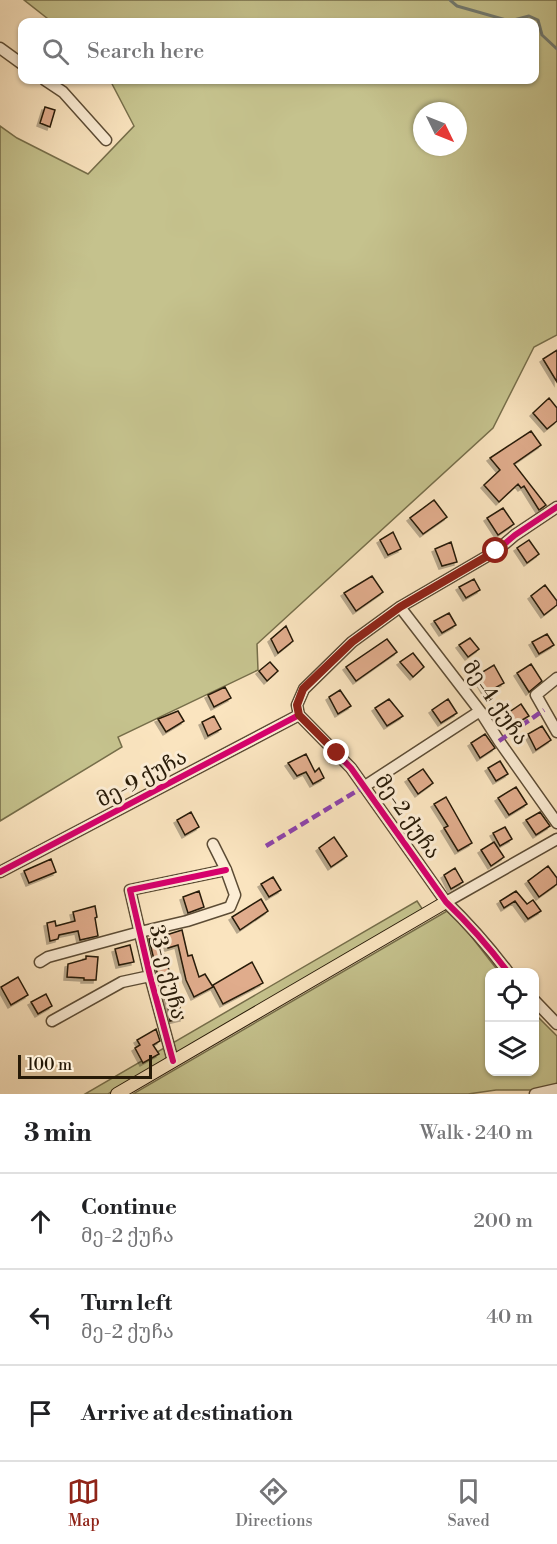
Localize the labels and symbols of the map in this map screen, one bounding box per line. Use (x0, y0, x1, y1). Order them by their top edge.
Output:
north arrow (413, 102, 467, 156)
route start (482, 537, 508, 563)
street label: მე-4 ქუჩა (456, 655, 534, 751)
route end (323, 739, 349, 765)
street label: მე-9 ქუჩა (93, 745, 191, 813)
street label: მე-2 ქუჩა (368, 770, 446, 864)
street label: 33-ე ქუჩა (143, 922, 191, 1022)
scale bar (18, 1052, 152, 1080)

